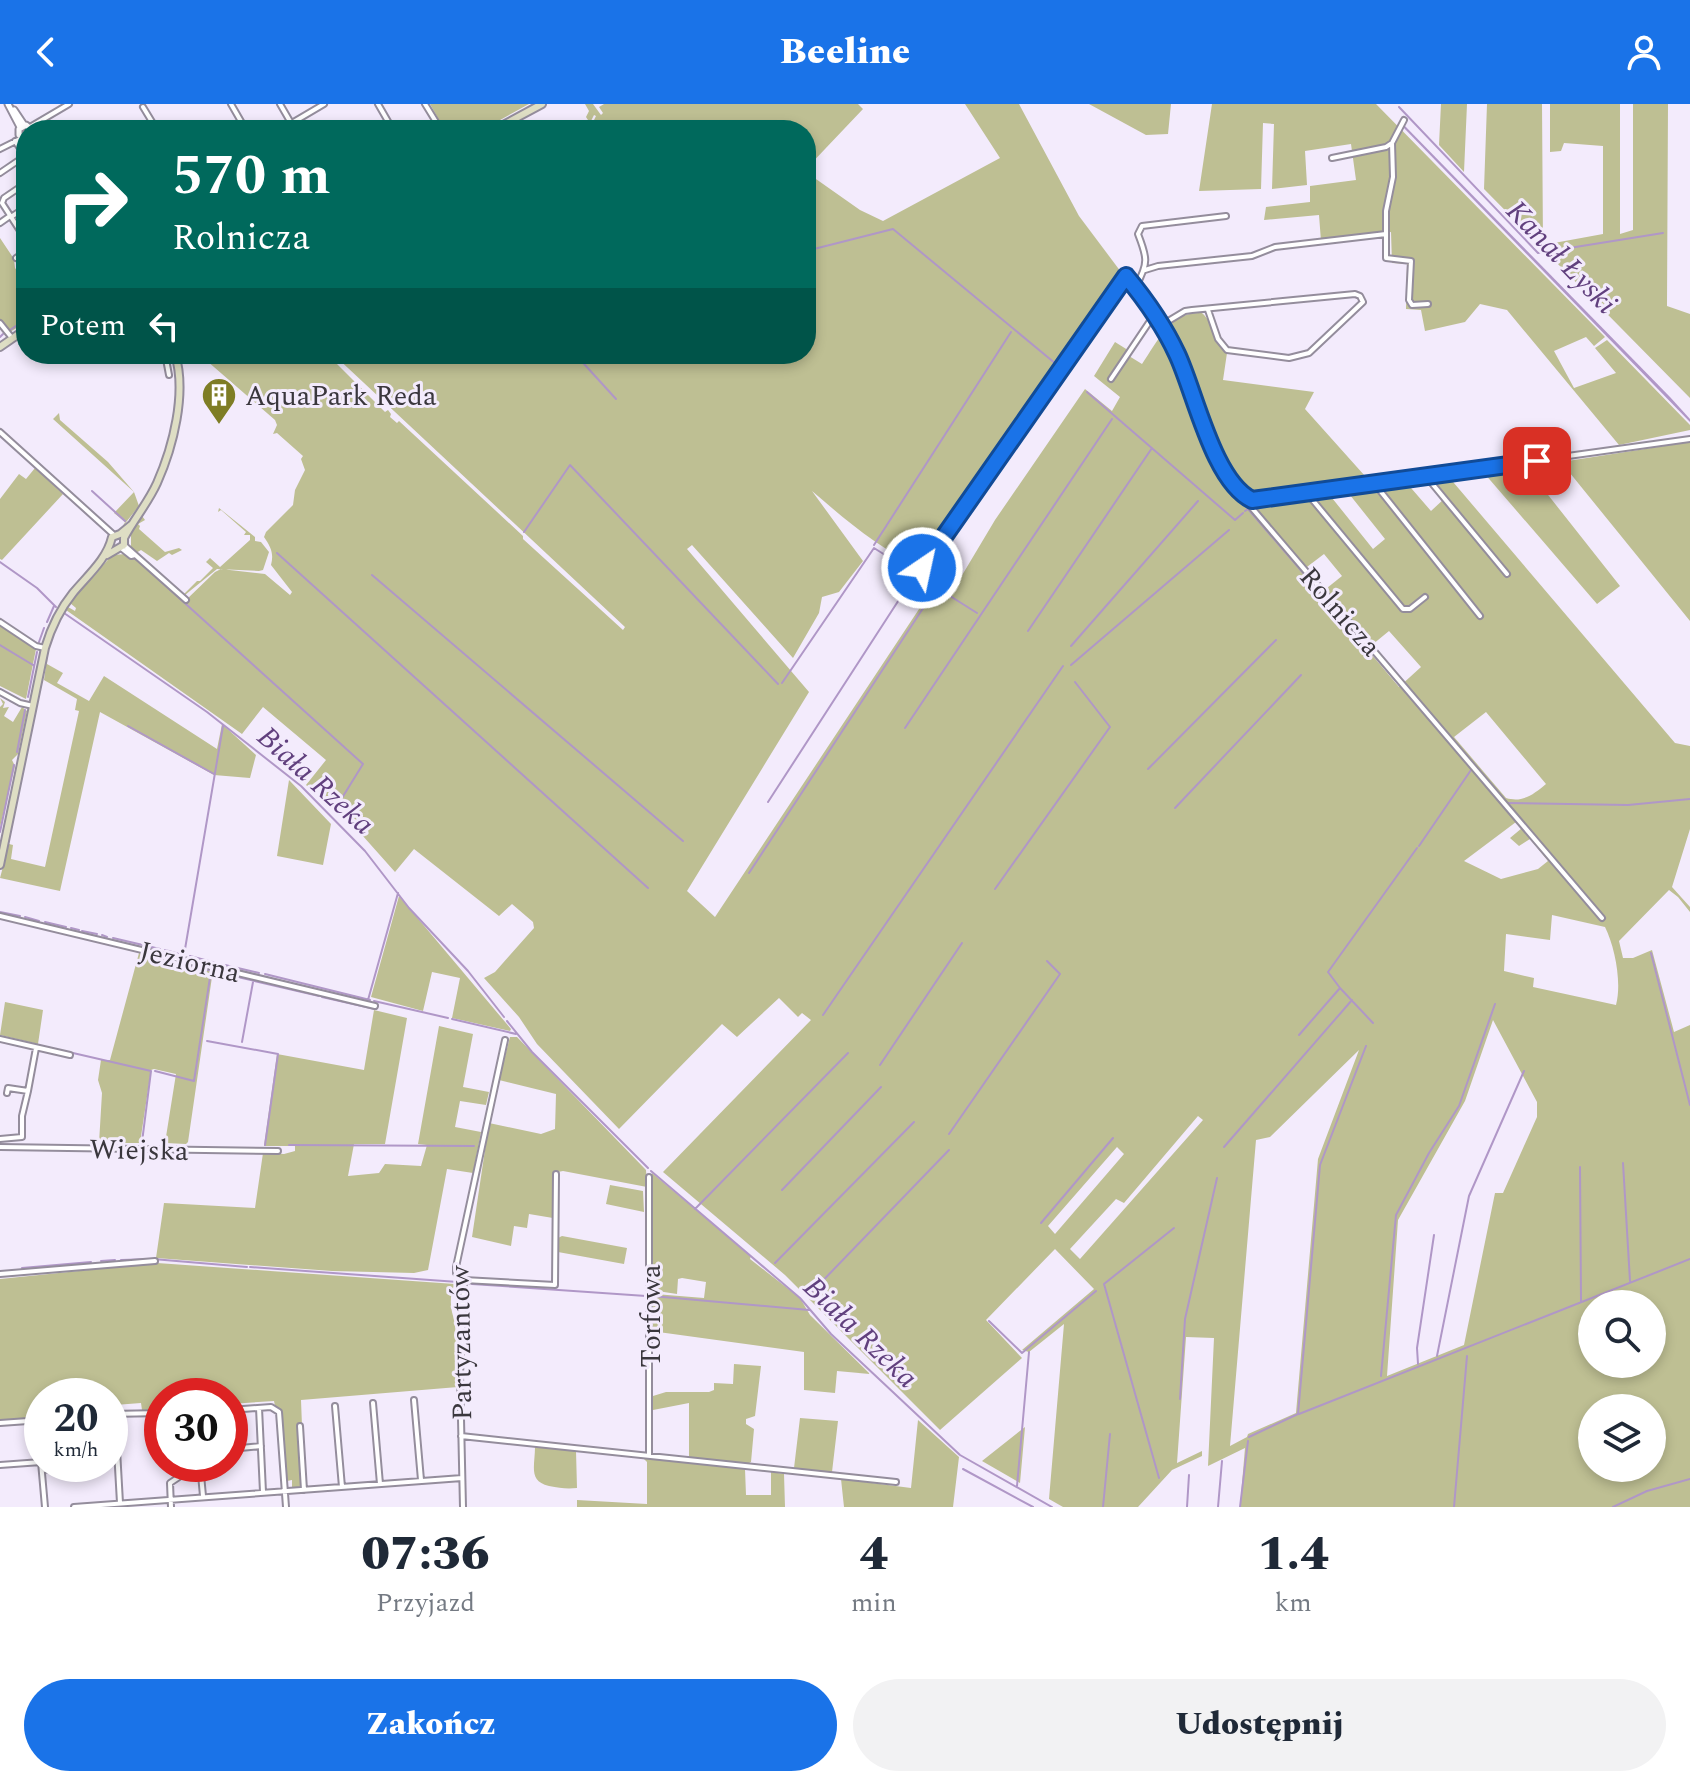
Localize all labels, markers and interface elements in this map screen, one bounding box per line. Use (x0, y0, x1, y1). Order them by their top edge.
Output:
text: Beeline (780, 25, 910, 80)
icon: back (24, 30, 68, 74)
icon: person (1622, 30, 1666, 74)
text: 570 m (172, 134, 331, 219)
icon: right (40, 152, 144, 256)
water label: Kanał Łyski (1495, 190, 1628, 325)
text: Rolnicza (172, 211, 310, 266)
text: Potem (40, 303, 126, 349)
icon: left (142, 304, 186, 348)
place label: AquaPark Reda (245, 375, 437, 418)
building icon: AquaPark Reda (200, 376, 238, 426)
pin (1503, 427, 1571, 495)
icon: arrive (1515, 439, 1559, 483)
position arrow (880, 526, 964, 610)
street label: Rolnicza (1288, 557, 1392, 667)
water label: Biała Rzeka (246, 715, 385, 846)
street label: Jeziorna (135, 930, 245, 995)
street label: Wiejska (89, 1128, 189, 1173)
street label: Partyzantów (439, 1264, 484, 1421)
street label: Torfowa (630, 1264, 673, 1368)
water label: Biała Rzeka (792, 1266, 928, 1400)
map controls (1578, 1290, 1666, 1482)
button: search (1578, 1290, 1666, 1378)
speed limit sign: 30 (144, 1378, 248, 1482)
text: 20 (54, 1389, 98, 1450)
button: layers (1578, 1394, 1666, 1482)
text: km/h (54, 1435, 99, 1465)
text: 07:36 (361, 1518, 490, 1591)
text: 4 (859, 1518, 888, 1591)
text: 1.4 (1258, 1518, 1329, 1591)
text: Przyjazd (376, 1583, 475, 1623)
text: min (851, 1583, 897, 1623)
text: km (1275, 1583, 1312, 1623)
button: Zakończ (24, 1679, 837, 1771)
button: Udostępnij (853, 1679, 1666, 1771)

